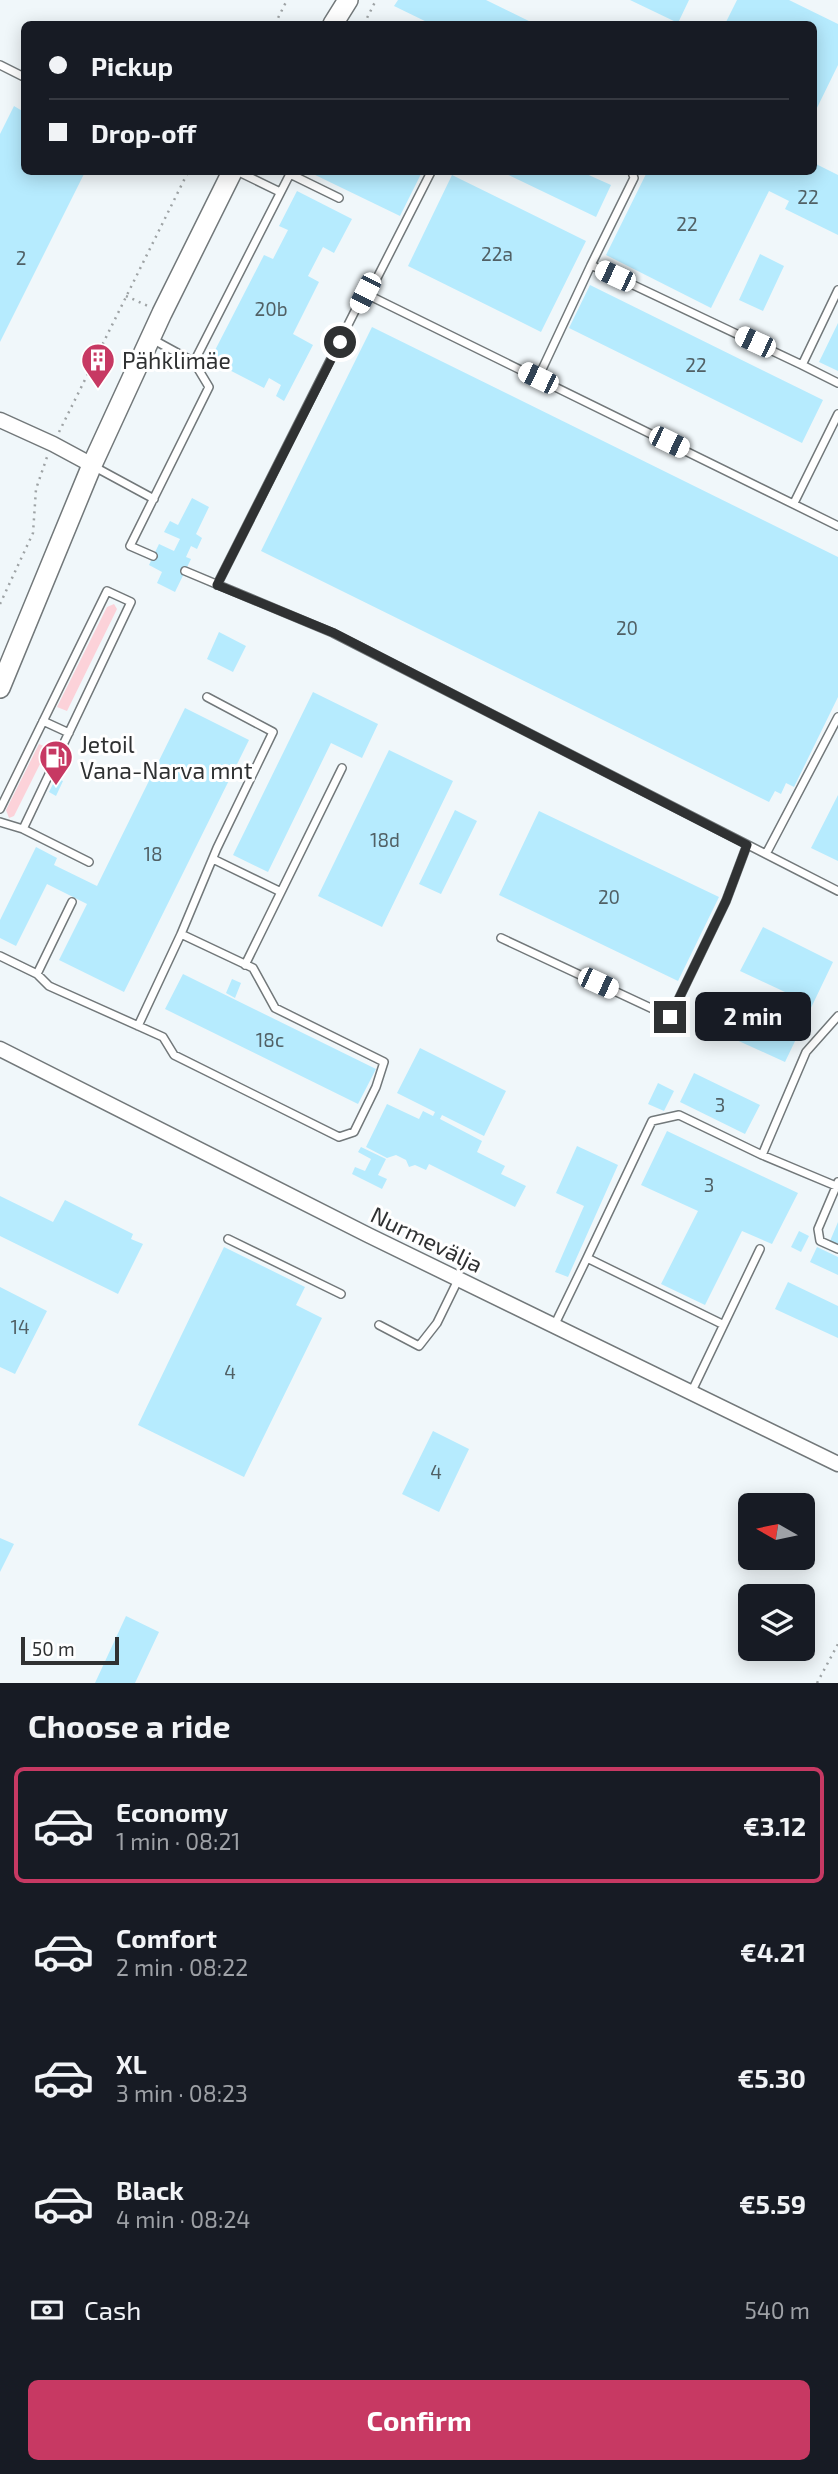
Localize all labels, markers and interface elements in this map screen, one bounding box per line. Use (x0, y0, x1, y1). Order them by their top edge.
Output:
text: Pickup (91, 50, 173, 81)
text: Drop-off (91, 117, 196, 148)
house number: 22 (797, 185, 819, 208)
house number: 22 (676, 212, 698, 235)
house number: 22a (481, 242, 513, 265)
house number: 2 (16, 246, 26, 269)
car (592, 258, 639, 294)
car (347, 270, 384, 316)
house number: 20b (255, 297, 287, 320)
car (732, 324, 779, 360)
route start (324, 326, 356, 358)
building icon: Pähklimäe (79, 341, 117, 390)
place label: Pähklimäe (122, 346, 231, 374)
house number: 22 (685, 353, 707, 376)
car (515, 359, 562, 397)
car (646, 423, 693, 461)
house number: 20 (616, 616, 638, 639)
place label: Jetoil Vana-Narva mnt (80, 730, 253, 784)
fuel station icon: Jetoil Vana-Narva mnt (37, 738, 75, 787)
house number: 18d (370, 828, 400, 851)
house number: 18 (143, 842, 163, 865)
house number: 20 (598, 885, 620, 908)
car (575, 965, 622, 1001)
callout: 2 min (694, 992, 810, 1042)
route end (654, 1001, 686, 1033)
text: 2 min (724, 1002, 782, 1030)
house number: 18c (256, 1028, 284, 1051)
house number: 3 (715, 1093, 725, 1116)
house number: 3 (704, 1173, 714, 1196)
street label: Nurmevälja (367, 1200, 487, 1278)
house number: 14 (10, 1315, 30, 1338)
house number: 4 (224, 1360, 236, 1383)
house number: 4 (430, 1460, 442, 1483)
north arrow (738, 1493, 816, 1570)
map controls (738, 1493, 815, 1661)
button: layers (738, 1584, 815, 1661)
scale bar (21, 1634, 119, 1666)
text: 50 m (32, 1637, 75, 1660)
text: Choose a ride (28, 1706, 231, 1744)
icon: car (32, 1794, 95, 1857)
text: Economy (116, 1796, 228, 1827)
text: €3.12 (743, 1810, 806, 1841)
text: 1 min · 08:21 (116, 1827, 241, 1855)
icon: car (32, 1920, 95, 1983)
text: Comfort (116, 1922, 217, 1953)
text: €4.21 (740, 1936, 806, 1967)
text: 2 min · 08:22 (116, 1953, 248, 1981)
icon: car (32, 2046, 95, 2109)
text: XL (116, 2048, 147, 2079)
text: €5.30 (737, 2062, 806, 2093)
text: 3 min · 08:23 (116, 2079, 248, 2107)
icon: car (32, 2172, 95, 2235)
text: Black (116, 2174, 184, 2205)
text: €5.59 (739, 2188, 806, 2219)
text: 4 min · 08:24 (116, 2205, 251, 2233)
icon: cash (28, 2291, 66, 2329)
text: Cash (84, 2294, 141, 2325)
text: 540 m (744, 2296, 810, 2324)
button: Confirm (28, 2380, 810, 2460)

